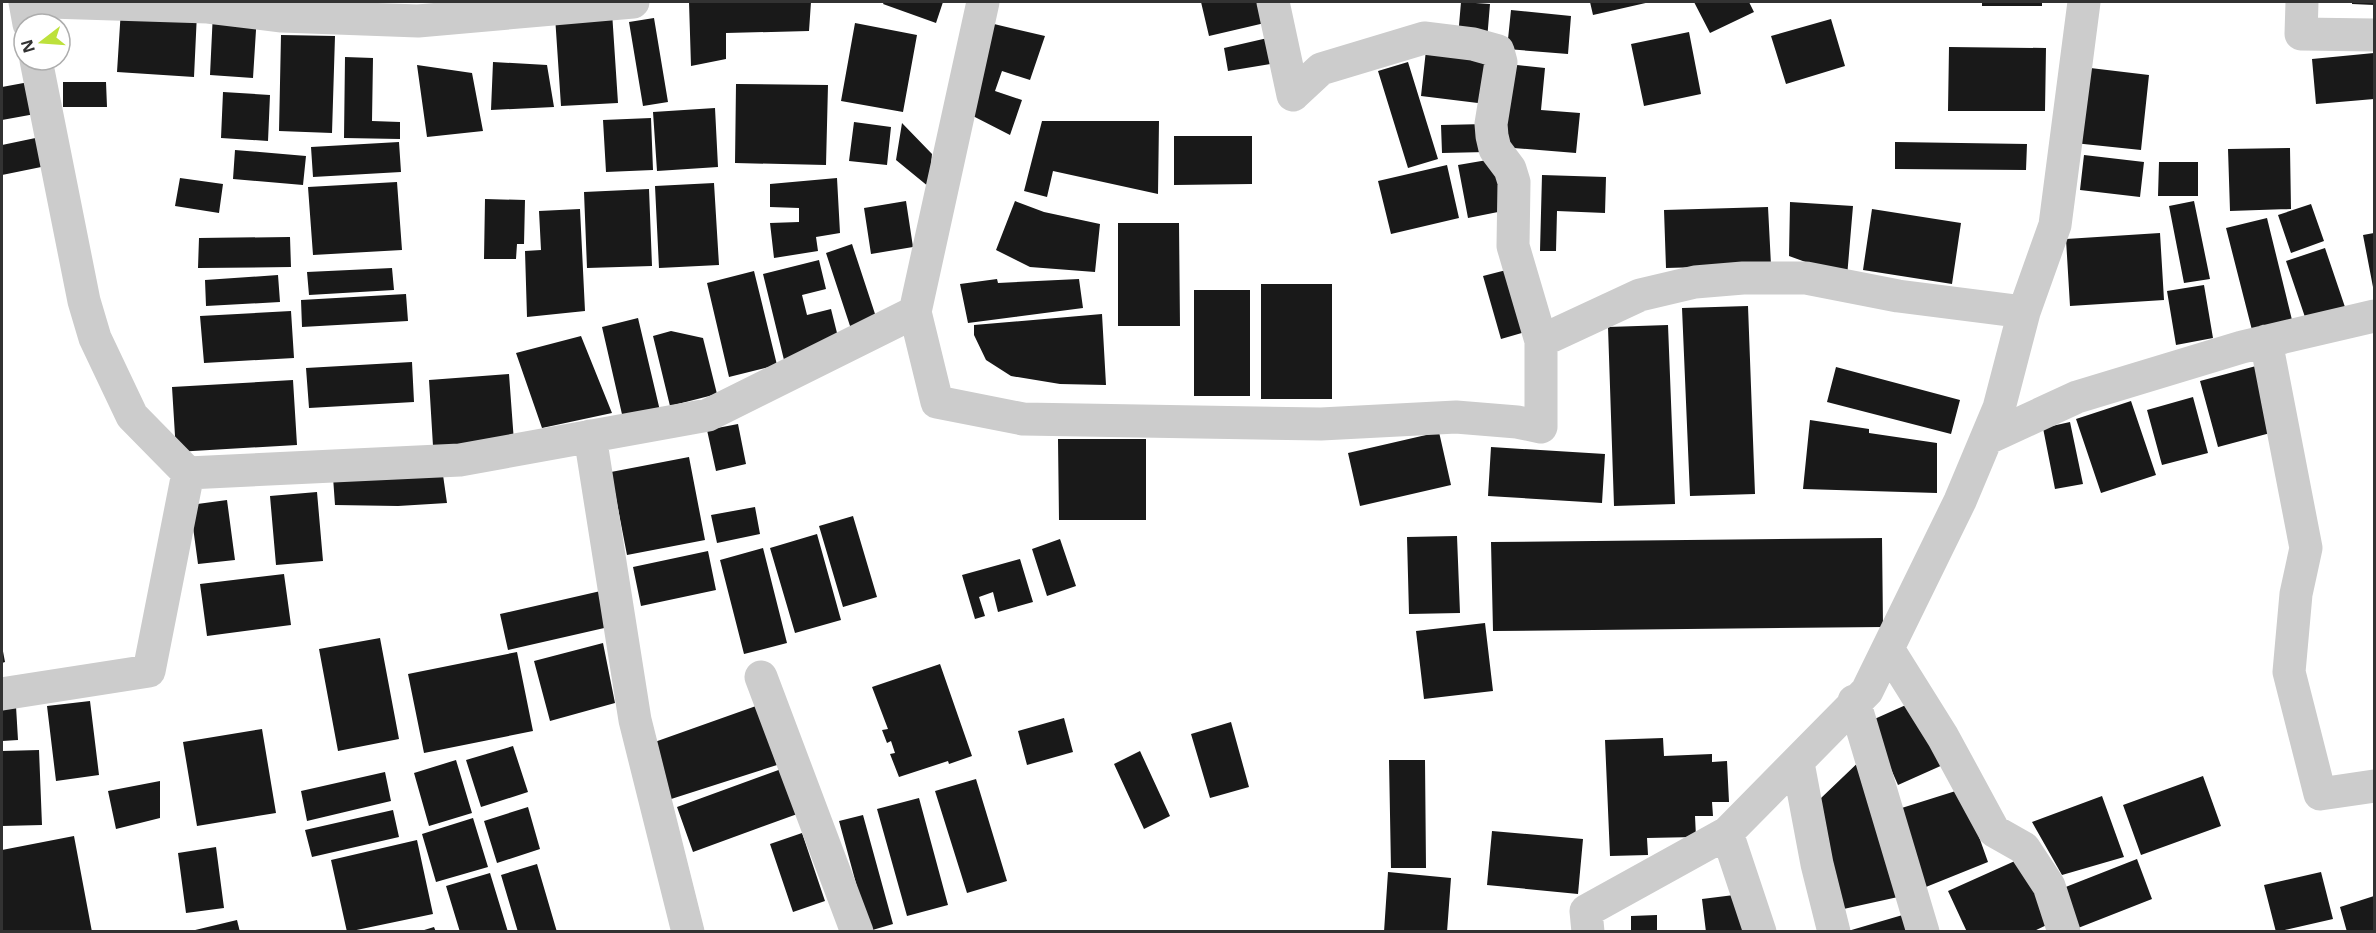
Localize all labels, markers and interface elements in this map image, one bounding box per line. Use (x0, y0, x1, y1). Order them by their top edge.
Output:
north arrow (12, 12, 72, 72)
text: N (15, 37, 40, 56)

